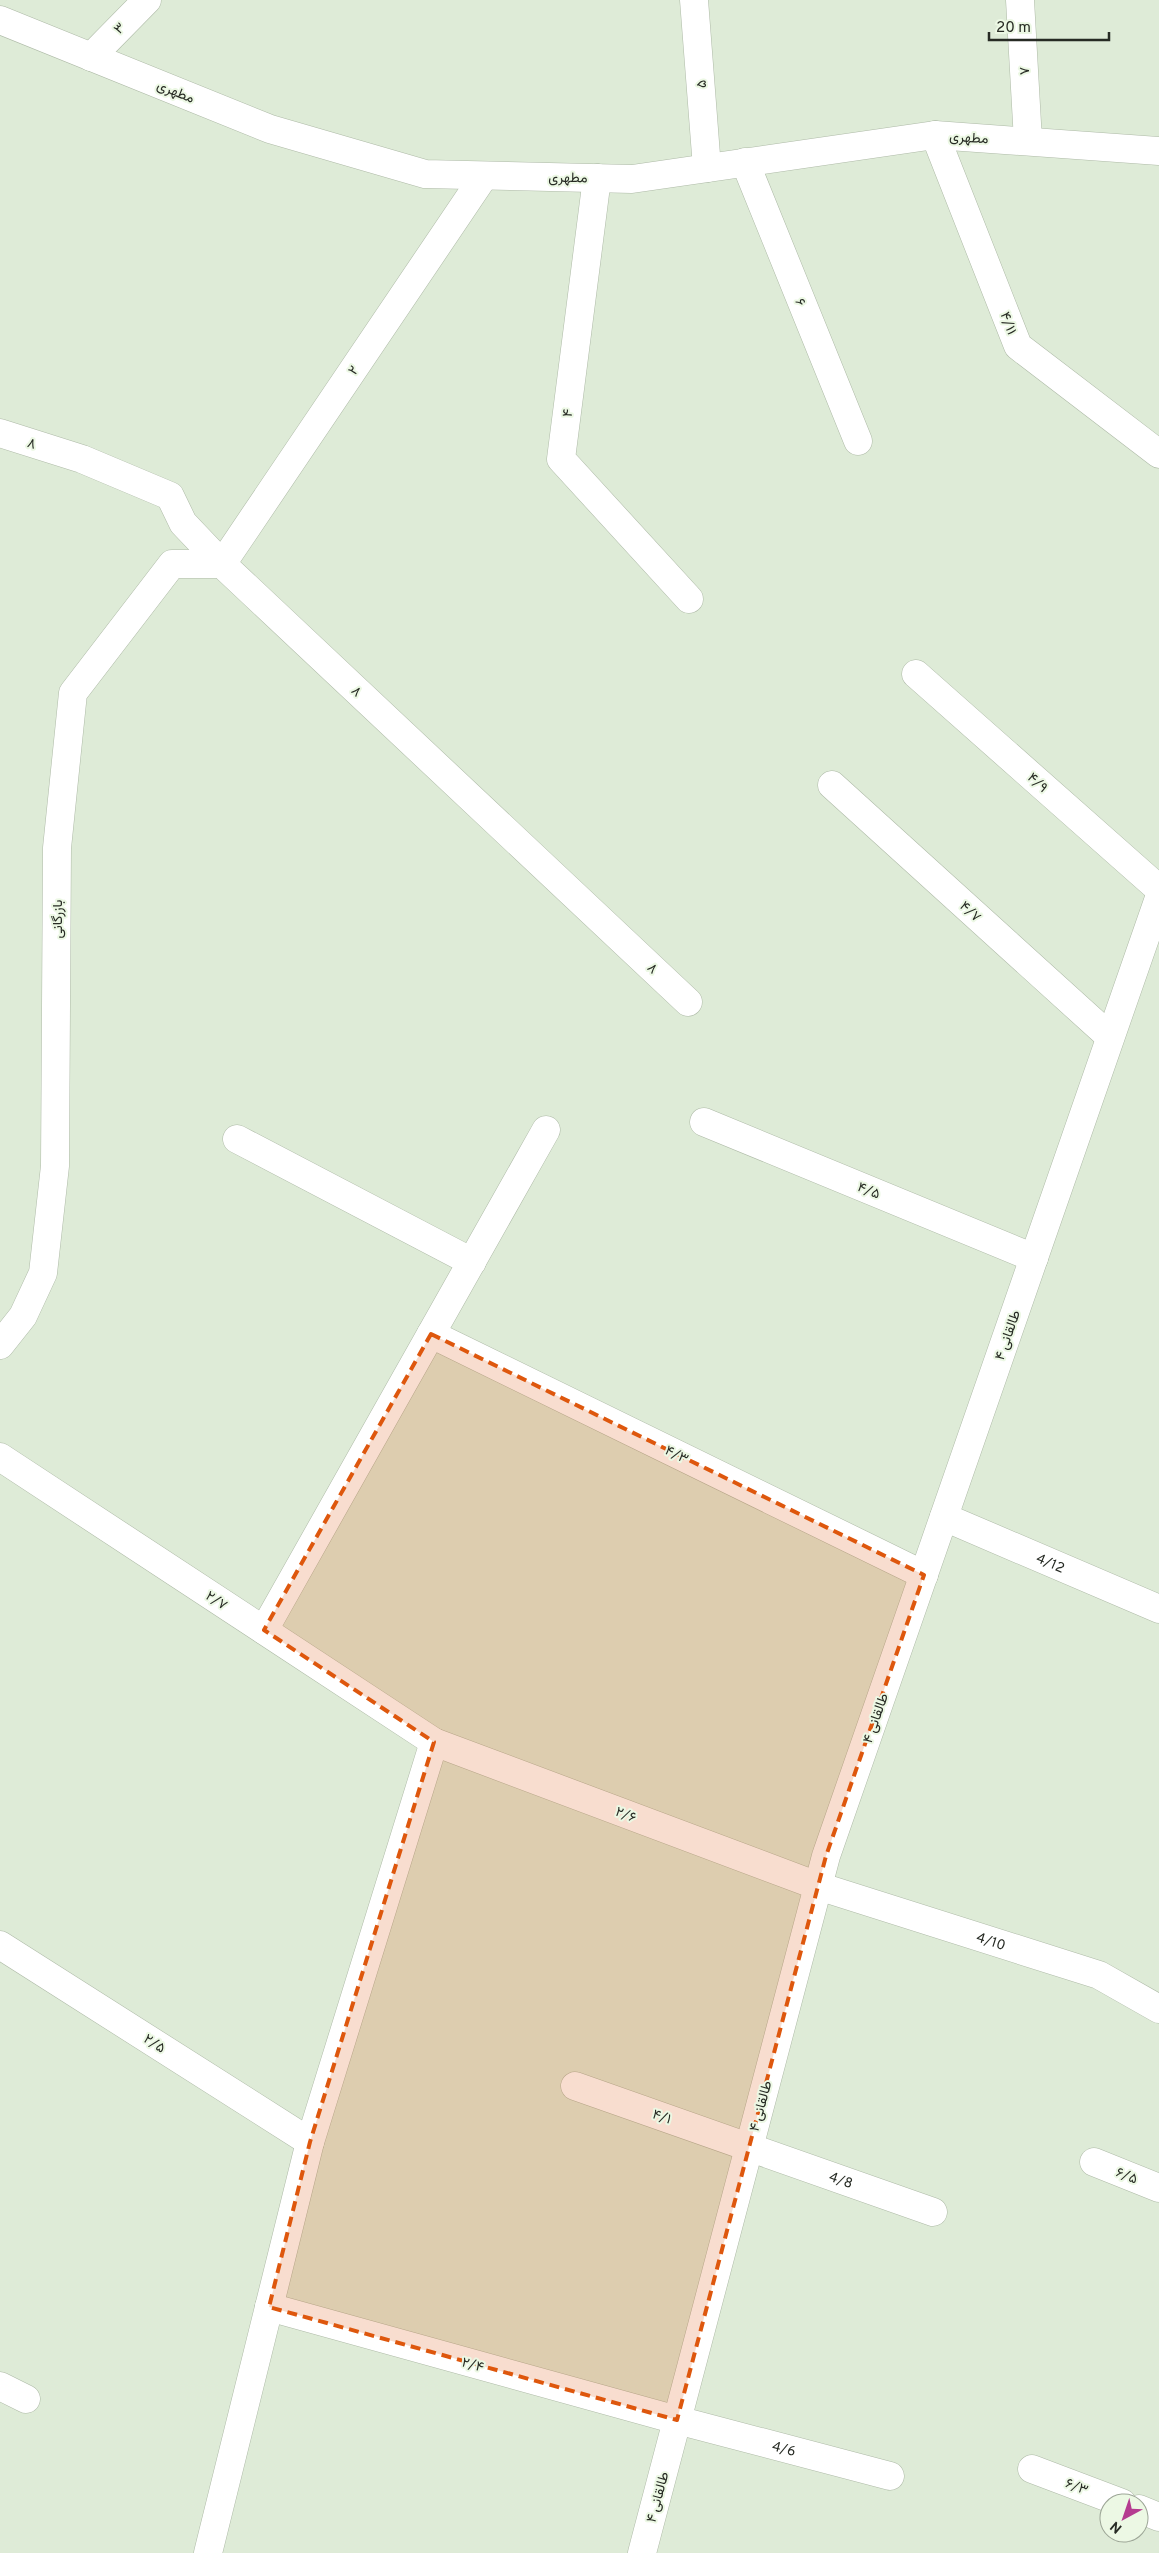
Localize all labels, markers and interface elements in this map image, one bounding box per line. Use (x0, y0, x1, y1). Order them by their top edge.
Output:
scale bar (989, 10, 1109, 42)
text: 20 m (996, 19, 1031, 38)
street label: ۳ (111, 20, 129, 38)
street label: ۷ (1017, 66, 1034, 75)
street label: مطهری (154, 77, 197, 108)
street label: ۵ (694, 79, 711, 89)
street label: مطهری (949, 129, 989, 148)
street label: مطهری (548, 170, 588, 187)
street label: ۶ (790, 296, 809, 309)
street label: ۴/۱۱ (996, 310, 1020, 337)
street label: ۲ (345, 363, 363, 379)
street label: ۴ (560, 408, 577, 418)
street label: ۸ (25, 435, 38, 454)
street label: ۸ (347, 683, 365, 701)
street label: ۴/۹ (1023, 770, 1051, 797)
street label: ۴/۷ (956, 898, 984, 926)
street label: بازرگانی (50, 900, 67, 938)
street label: ۸ (643, 960, 661, 978)
street label: ۴/۵ (855, 1179, 882, 1204)
street label: طالقانی ۴ (992, 1308, 1025, 1363)
street label: ۴/۳ (662, 1442, 691, 1468)
street label: 4/12 (1033, 1550, 1067, 1578)
street label: ۲/۷ (202, 1588, 230, 1614)
street label: طالقانی ۴ (860, 1691, 893, 1746)
street label: ۲/۶ (613, 1804, 638, 1827)
street label: 4/10 (974, 1930, 1008, 1955)
street label: ۲/۵ (140, 2031, 168, 2058)
street label: طالقانی ۴ (747, 2079, 776, 2134)
street label: ۴/۱ (650, 2106, 673, 2129)
street label: ۶/۵ (1113, 2164, 1140, 2188)
street label: 4/8 (826, 2169, 855, 2193)
street label: ۲/۴ (460, 2354, 486, 2377)
street label: 4/6 (770, 2438, 797, 2461)
street label: طالقانی ۴ (644, 2470, 673, 2525)
street label: ۶/۳ (1063, 2475, 1090, 2499)
north arrow (1099, 2493, 1149, 2543)
text: N (1107, 2517, 1126, 2537)

